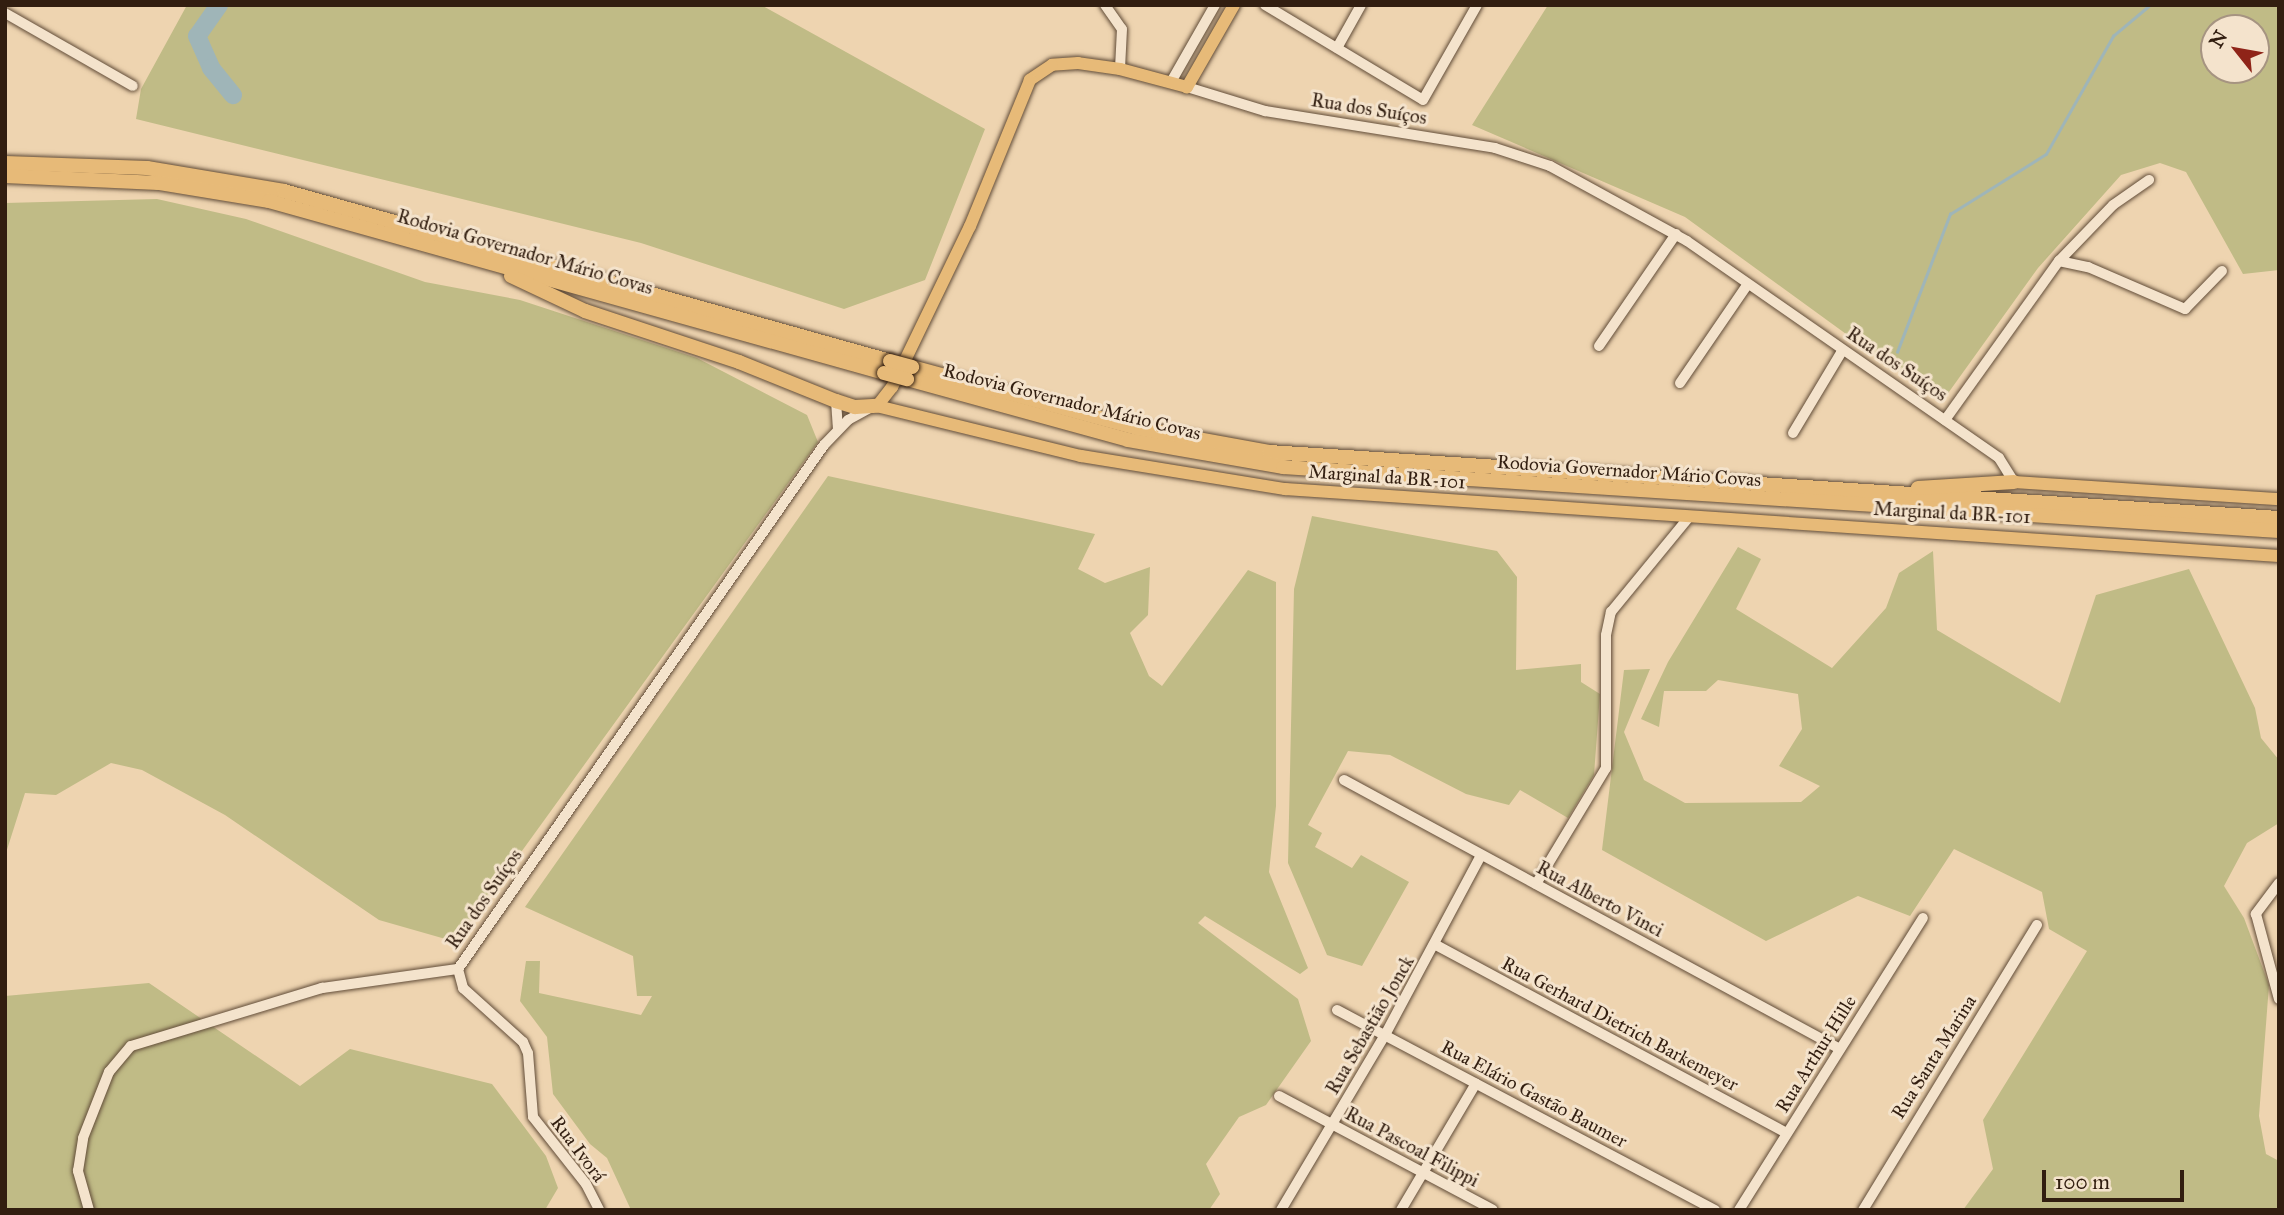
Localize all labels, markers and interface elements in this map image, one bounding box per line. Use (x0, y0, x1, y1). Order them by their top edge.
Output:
north arrow (2200, 14, 2270, 84)
text: N (2204, 26, 2232, 52)
street label: Rua dos Suíços (1310, 89, 1428, 129)
street label: Rodovia Governador Mário Covas (395, 205, 655, 299)
street label: Rua dos Suíços (1842, 322, 1952, 406)
street label: Rodovia Governador Mário Covas (941, 359, 1203, 445)
street label: Rodovia Governador Mário Covas (1496, 450, 1762, 492)
street label: Marginal da BR-101 (1308, 460, 1466, 494)
street label: Marginal da BR-101 (1873, 497, 2031, 529)
street label: Rua dos Suíços (441, 845, 527, 953)
street label: Rua Alberto Vinci (1533, 856, 1667, 942)
street label: Rua Sebastião Jonck (1321, 952, 1419, 1098)
street label: Rua Gerhard Dietrich Barkemeyer (1498, 952, 1742, 1096)
street label: Rua Arthur Hille (1771, 991, 1861, 1117)
street label: Rua Santa Marina (1887, 991, 1981, 1123)
street label: Rua Elário Gastão Baumer (1437, 1035, 1631, 1153)
street label: Rua Pascoal Filippi (1341, 1102, 1483, 1192)
street label: Rua Ivorá (546, 1111, 610, 1187)
scale bar (2046, 1156, 2188, 1200)
text: 100 m (2055, 1169, 2110, 1195)

